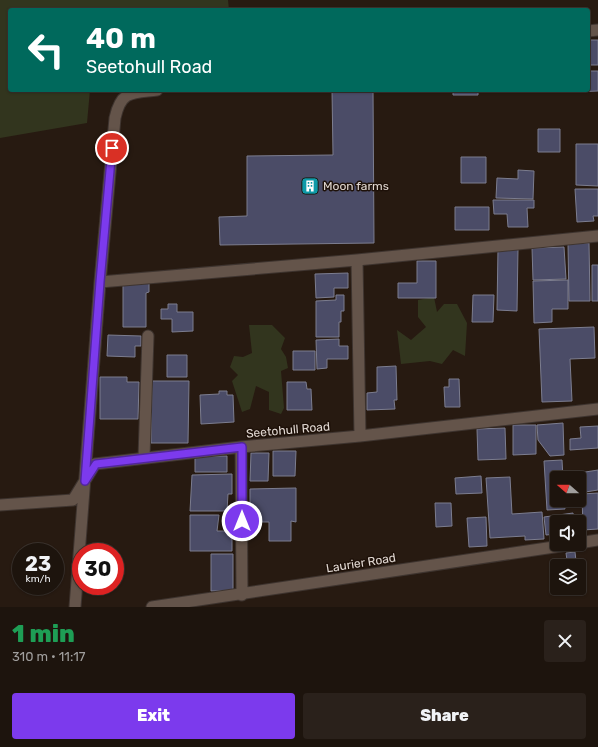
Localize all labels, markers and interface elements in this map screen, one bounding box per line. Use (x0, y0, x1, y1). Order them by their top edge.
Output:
text: 40 m (86, 22, 156, 55)
icon: left (20, 24, 72, 76)
text: Seetohull Road (86, 56, 212, 78)
pin (95, 131, 129, 165)
icon: arrive (101, 137, 123, 159)
building icon: Moon farms (300, 176, 320, 196)
place label: Moon farms (323, 179, 389, 193)
street label: Seetohull Road (245, 419, 331, 441)
north arrow (550, 471, 586, 507)
map controls (550, 471, 586, 595)
position arrow (221, 500, 263, 542)
button: sound (550, 515, 586, 551)
speed limit sign: 30 (72, 543, 124, 595)
street label: Laurier Road (325, 551, 397, 575)
text: 23 (25, 552, 51, 576)
button: layers (550, 559, 586, 595)
text: km/h (26, 573, 50, 585)
text: 1 min (12, 620, 75, 648)
button: close (544, 620, 586, 662)
text: 310 m · 11:17 (12, 649, 86, 664)
button: Exit (12, 693, 295, 739)
button: Share (303, 693, 586, 739)

